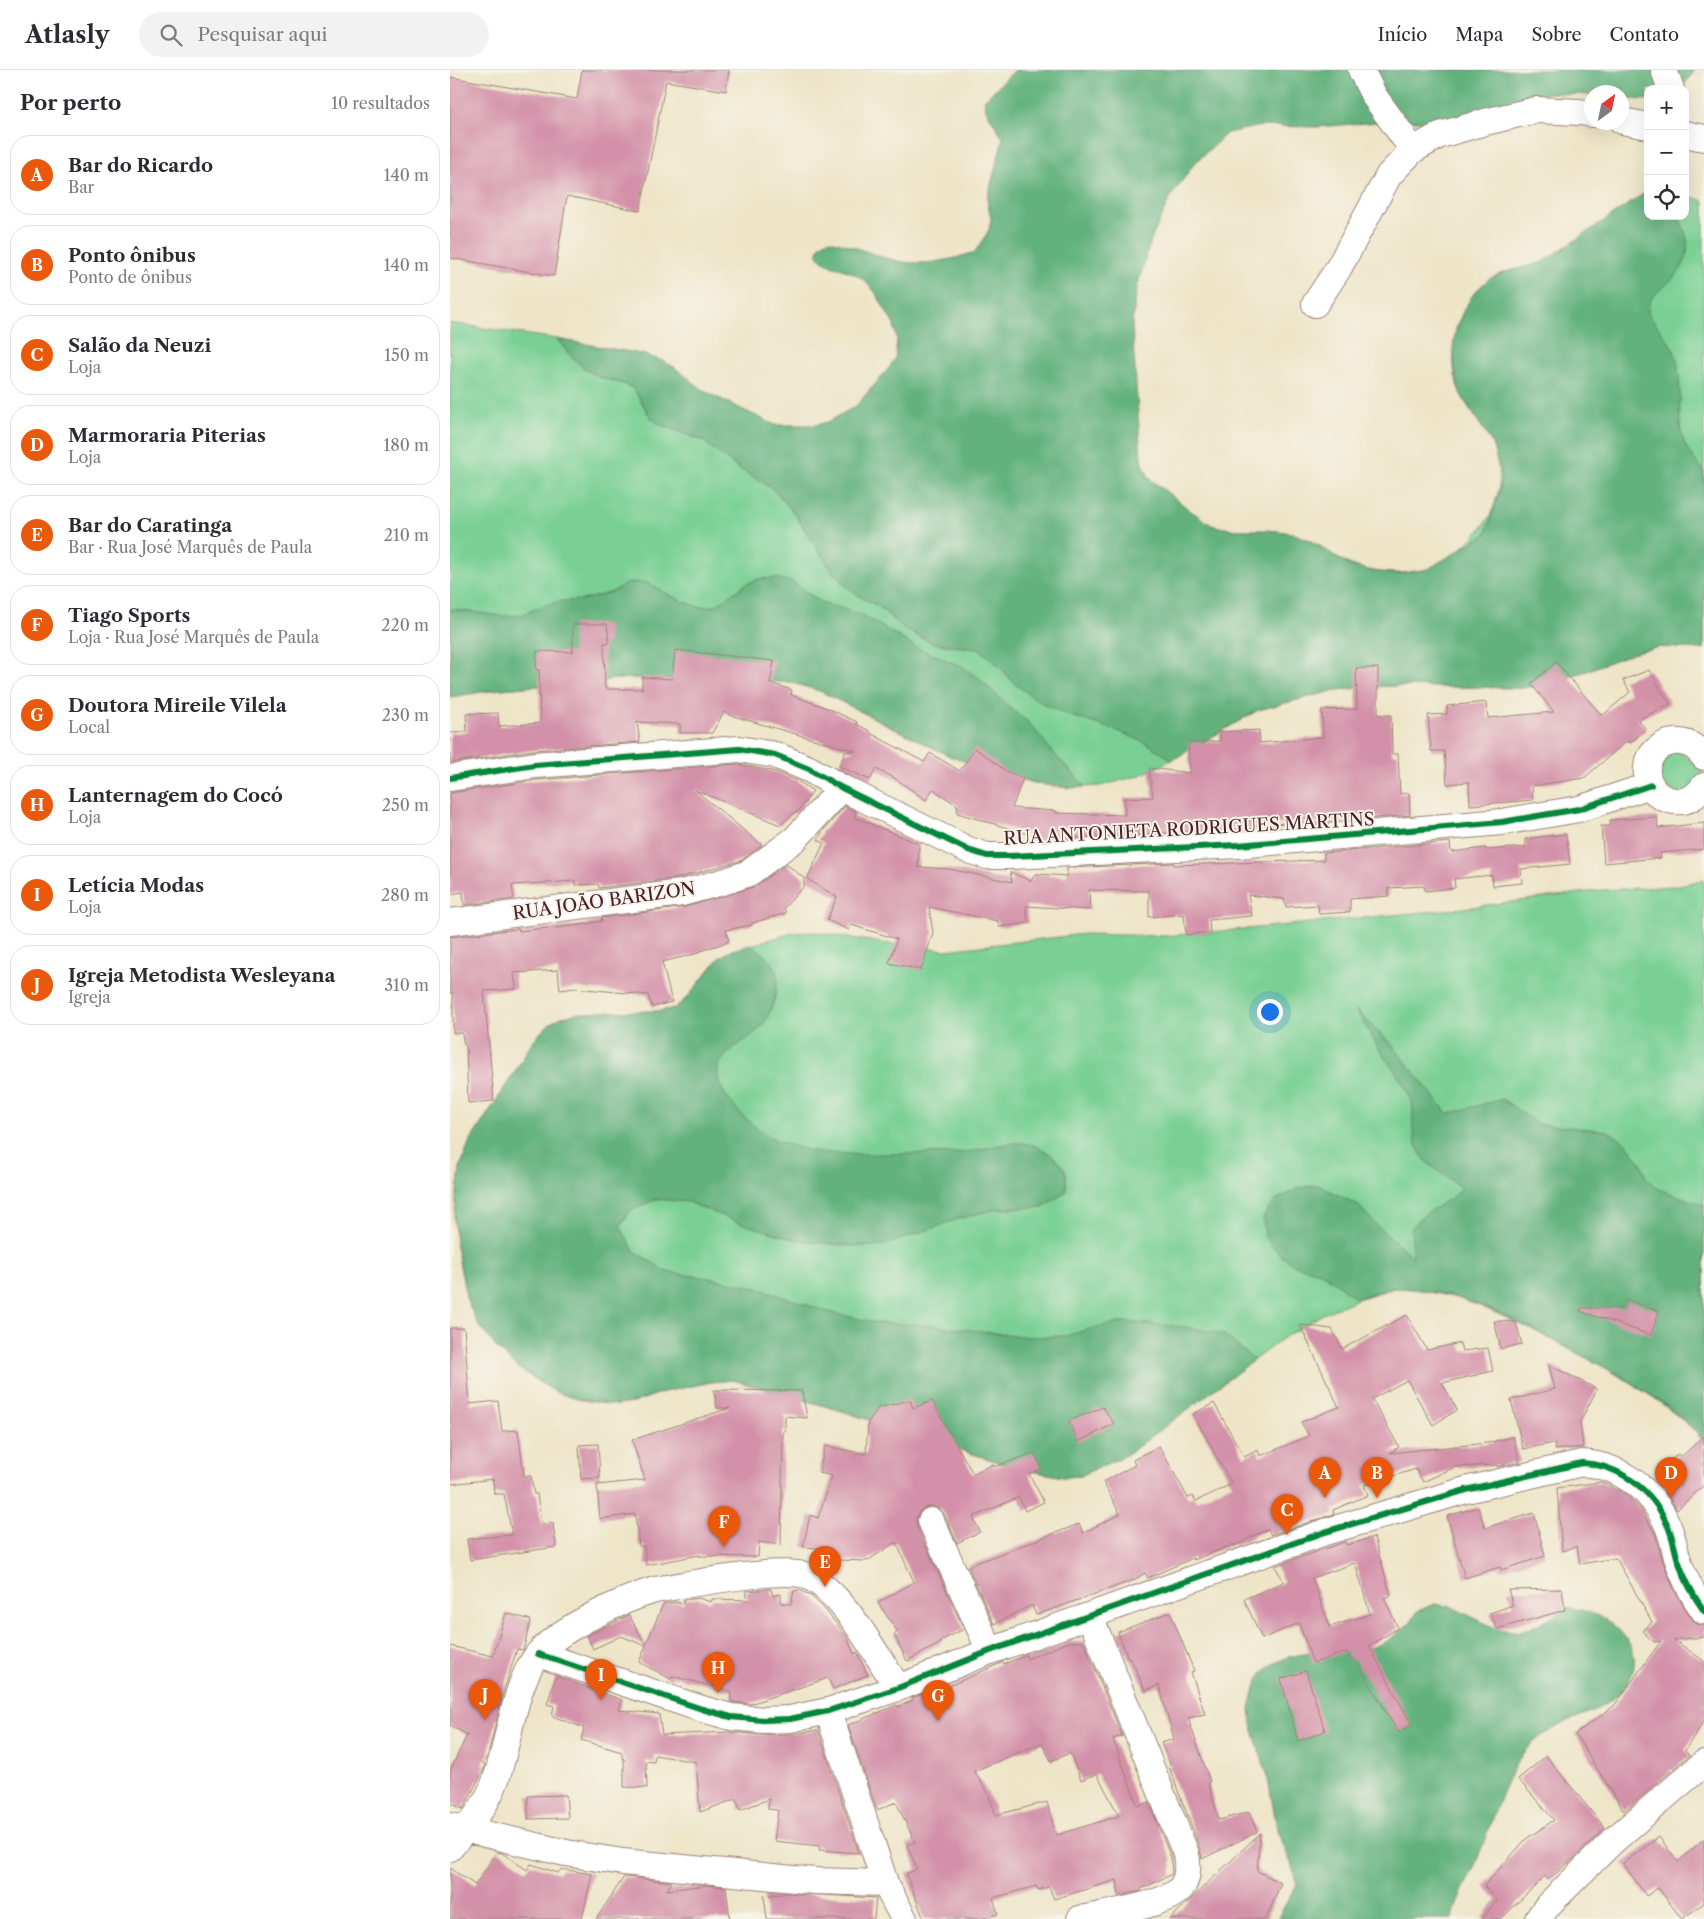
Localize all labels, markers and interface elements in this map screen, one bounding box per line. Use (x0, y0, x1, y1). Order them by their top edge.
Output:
search box (139, 12, 489, 57)
text: Atlasly (25, 20, 109, 49)
icon: search (157, 21, 185, 49)
text: Pesquisar aqui (197, 23, 327, 46)
text: Início (1378, 24, 1427, 46)
text: Mapa (1455, 24, 1503, 46)
text: Sobre (1531, 24, 1582, 46)
text: Contato (1610, 24, 1679, 46)
north arrow (1584, 85, 1629, 130)
map controls (1644, 85, 1689, 220)
button: + (1644, 85, 1689, 130)
text: Por perto (20, 90, 121, 115)
text: 10 resultados (331, 93, 430, 113)
button: − (1644, 130, 1689, 175)
text: Bar do Ricardo (68, 154, 213, 177)
text: A (31, 165, 43, 185)
text: 140 m (384, 165, 429, 185)
button: locate (1644, 175, 1689, 220)
text: Bar (68, 177, 94, 197)
text: Ponto ônibus (68, 244, 196, 267)
text: B (31, 255, 43, 275)
text: 140 m (384, 255, 429, 275)
text: Ponto de ônibus (68, 267, 192, 287)
text: Salão da Neuzi (68, 334, 211, 357)
text: C (31, 345, 43, 365)
text: 150 m (384, 345, 429, 365)
text: Loja (68, 357, 101, 377)
text: Marmoraria Piterias (68, 424, 266, 447)
text: D (30, 435, 44, 455)
text: 180 m (383, 435, 429, 455)
text: Loja (68, 447, 101, 467)
text: Bar do Caratinga (68, 514, 232, 537)
text: E (31, 525, 43, 545)
text: 210 m (384, 525, 429, 545)
text: Bar · Rua José Marquês de Paula (68, 537, 312, 557)
text: Tiago Sports (68, 604, 190, 627)
text: F (32, 615, 42, 635)
text: 220 m (381, 615, 429, 635)
text: Loja · Rua José Marquês de Paula (68, 627, 319, 647)
text: Doutora Mireile Vilela (68, 694, 287, 717)
text: G (30, 705, 44, 725)
text: 230 m (382, 705, 429, 725)
text: Local (68, 717, 110, 737)
text: Lanternagem do Cocó (68, 784, 283, 807)
text: H (30, 795, 44, 815)
text: 250 m (382, 795, 429, 815)
text: Loja (68, 807, 101, 827)
street label: RUA ANTONIETA RODRIGUES MARTINS (1003, 808, 1375, 850)
text: Letícia Modas (68, 874, 204, 897)
street label: RUA JOÃO BARIZON (511, 875, 697, 925)
text: I (34, 885, 40, 905)
text: 280 m (381, 885, 429, 905)
text: Loja (68, 897, 101, 917)
text: Igreja Metodista Wesleyana (68, 964, 336, 987)
text: J (34, 975, 40, 995)
text: 310 m (384, 975, 429, 995)
text: Igreja (68, 987, 111, 1007)
your location (1257, 999, 1283, 1025)
pin: A (1309, 1457, 1341, 1498)
pin: B (1361, 1457, 1393, 1498)
pin: D (1655, 1457, 1687, 1498)
pin: C (1271, 1494, 1303, 1535)
pin: F (708, 1506, 740, 1547)
pin: E (809, 1546, 841, 1587)
pin: H (702, 1652, 734, 1693)
pin: I (585, 1659, 617, 1700)
pin: J (469, 1679, 501, 1720)
pin: G (922, 1680, 954, 1721)

